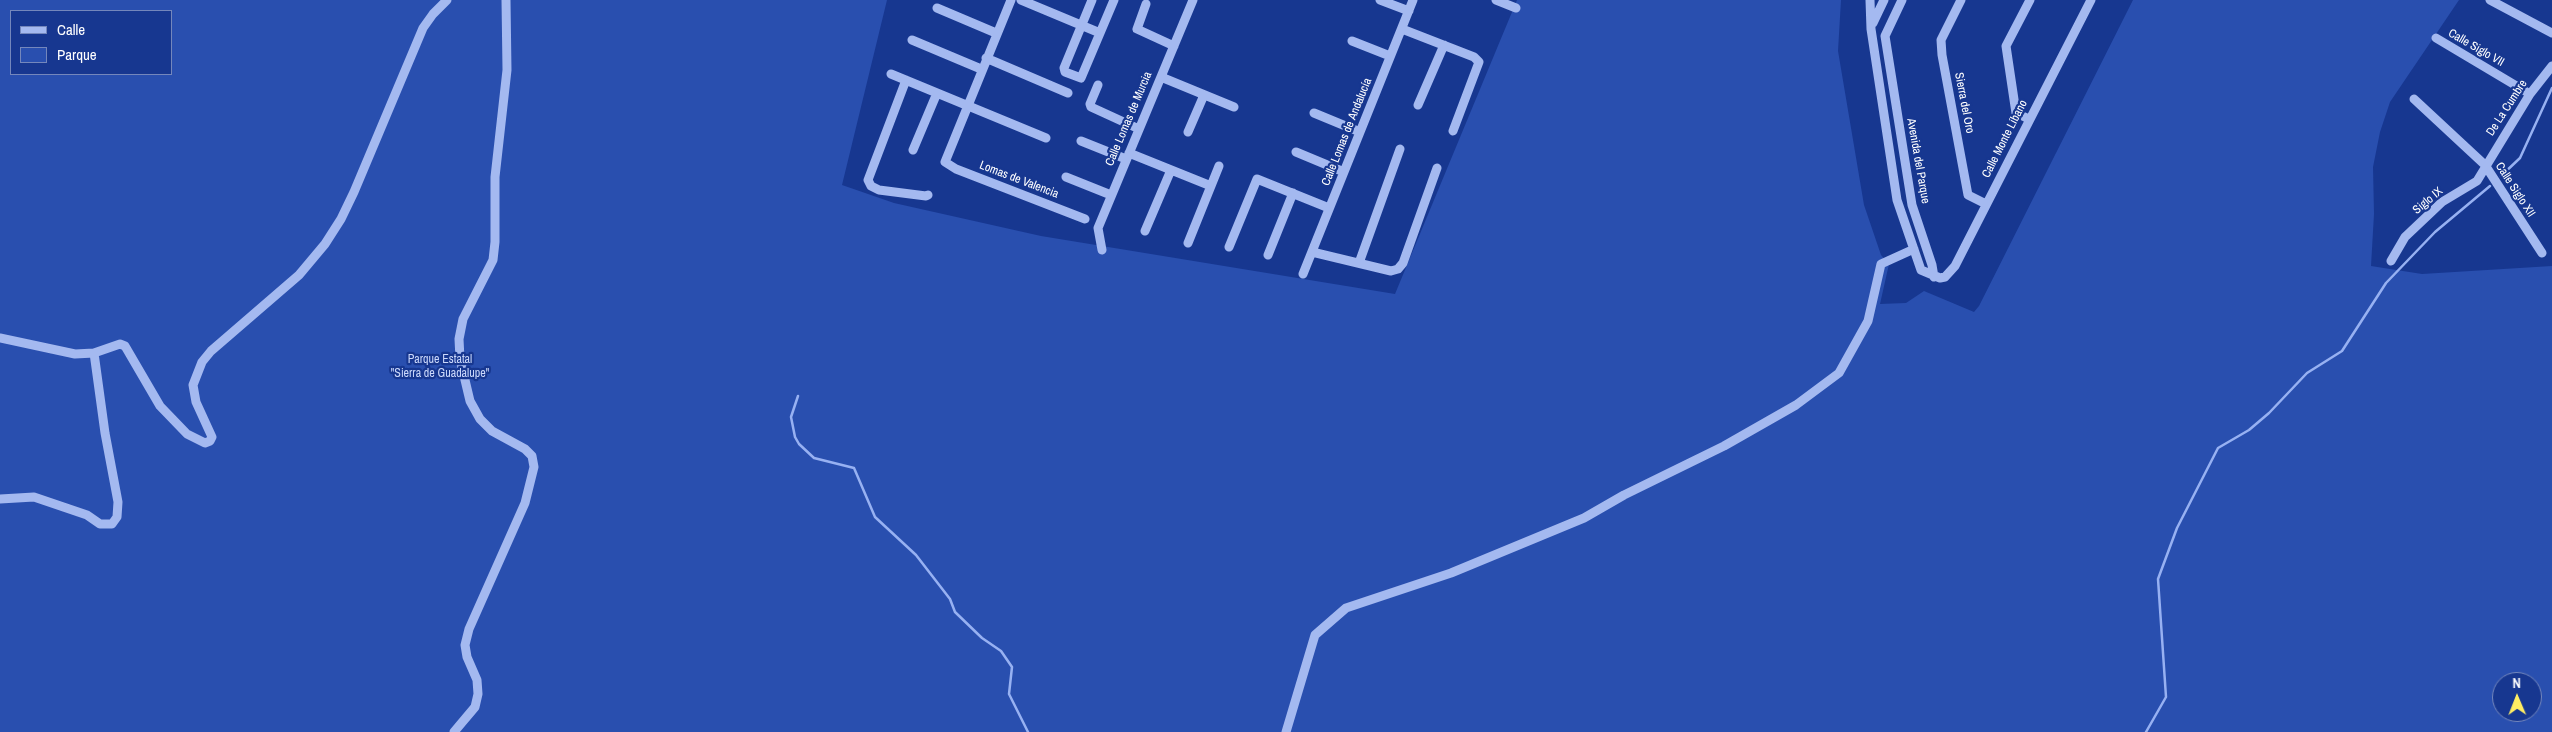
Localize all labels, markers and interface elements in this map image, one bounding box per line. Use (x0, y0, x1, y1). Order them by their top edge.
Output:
legend (10, 10, 172, 75)
text: Calle (57, 19, 85, 40)
street label: Calle Siglo VII (2445, 26, 2507, 70)
text: Parque (57, 44, 97, 65)
street label: Calle Lomas de Murcia (1103, 70, 1155, 168)
street label: Sierra del Oro (1951, 71, 1977, 135)
street label: Calle Lomas de Andalucía (1319, 76, 1375, 188)
street label: De La Cumbre (2484, 77, 2530, 139)
street label: Calle Monte Líbano (1979, 98, 2031, 180)
street label: Avenida del Parque (1903, 117, 1933, 205)
street label: Lomas de Valencia (977, 158, 1061, 202)
street label: Calle Siglo XII (2492, 160, 2538, 220)
street label: Siglo IX (2410, 184, 2446, 218)
park label: Parque Estatal "Sierra de Guadalupe" (391, 353, 489, 381)
north arrow (2492, 672, 2542, 722)
text: N (2512, 674, 2521, 692)

